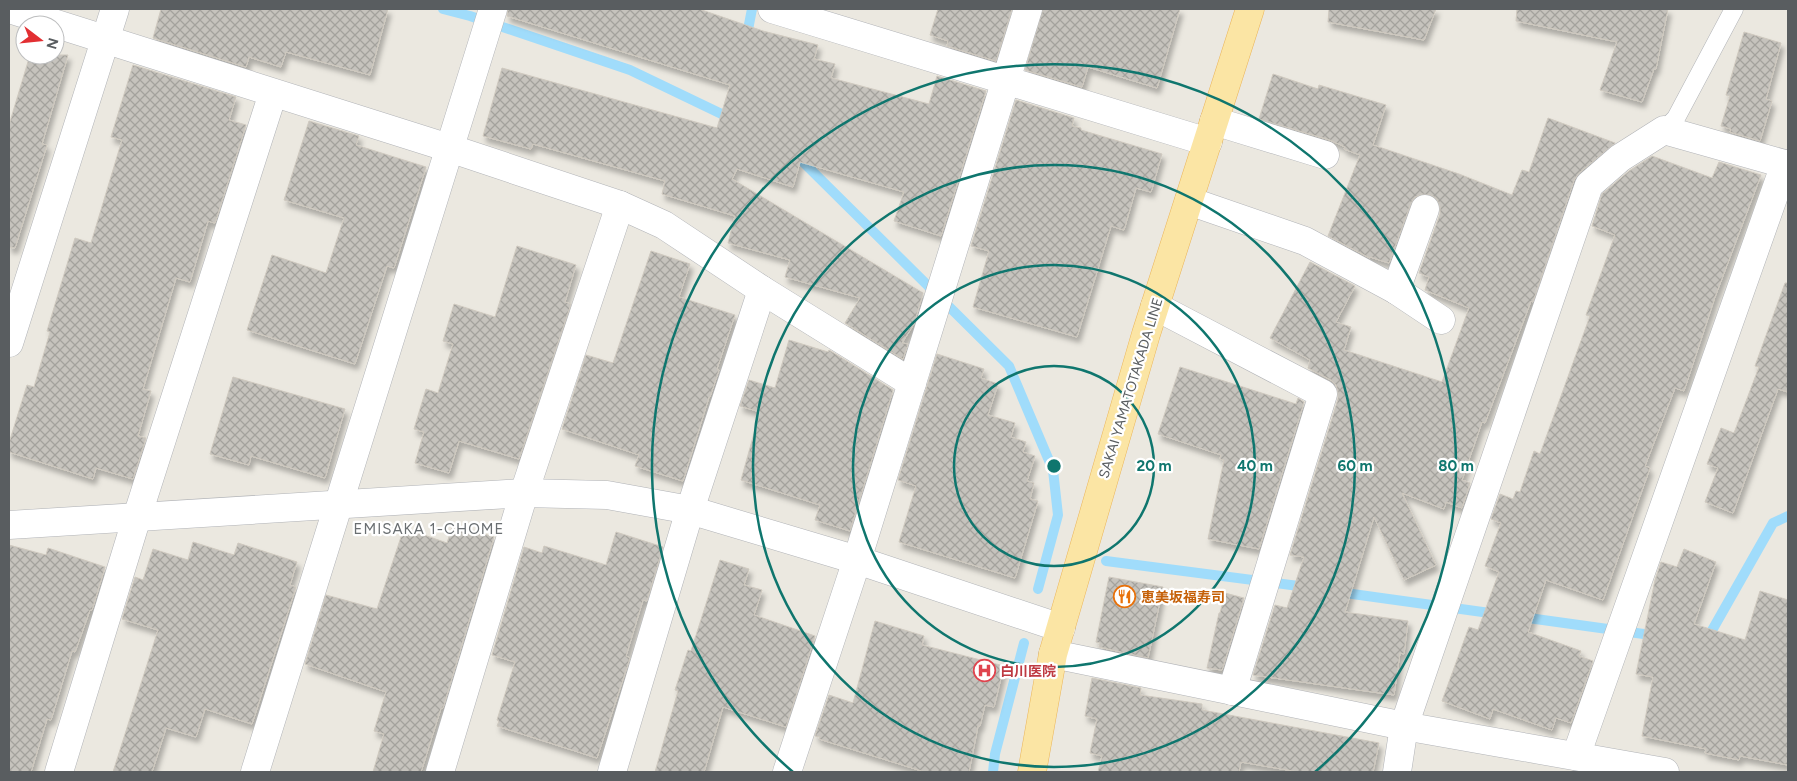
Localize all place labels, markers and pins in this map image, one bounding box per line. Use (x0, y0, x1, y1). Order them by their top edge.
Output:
centre of rings (1045, 457, 1063, 475)
restaurant icon: 恵美坂福寿司 (1113, 585, 1137, 609)
place label: 恵美坂福寿司 (1141, 589, 1225, 606)
hospital icon: 白川医院 (972, 659, 996, 683)
place label: 白川医院 (1000, 663, 1056, 680)

